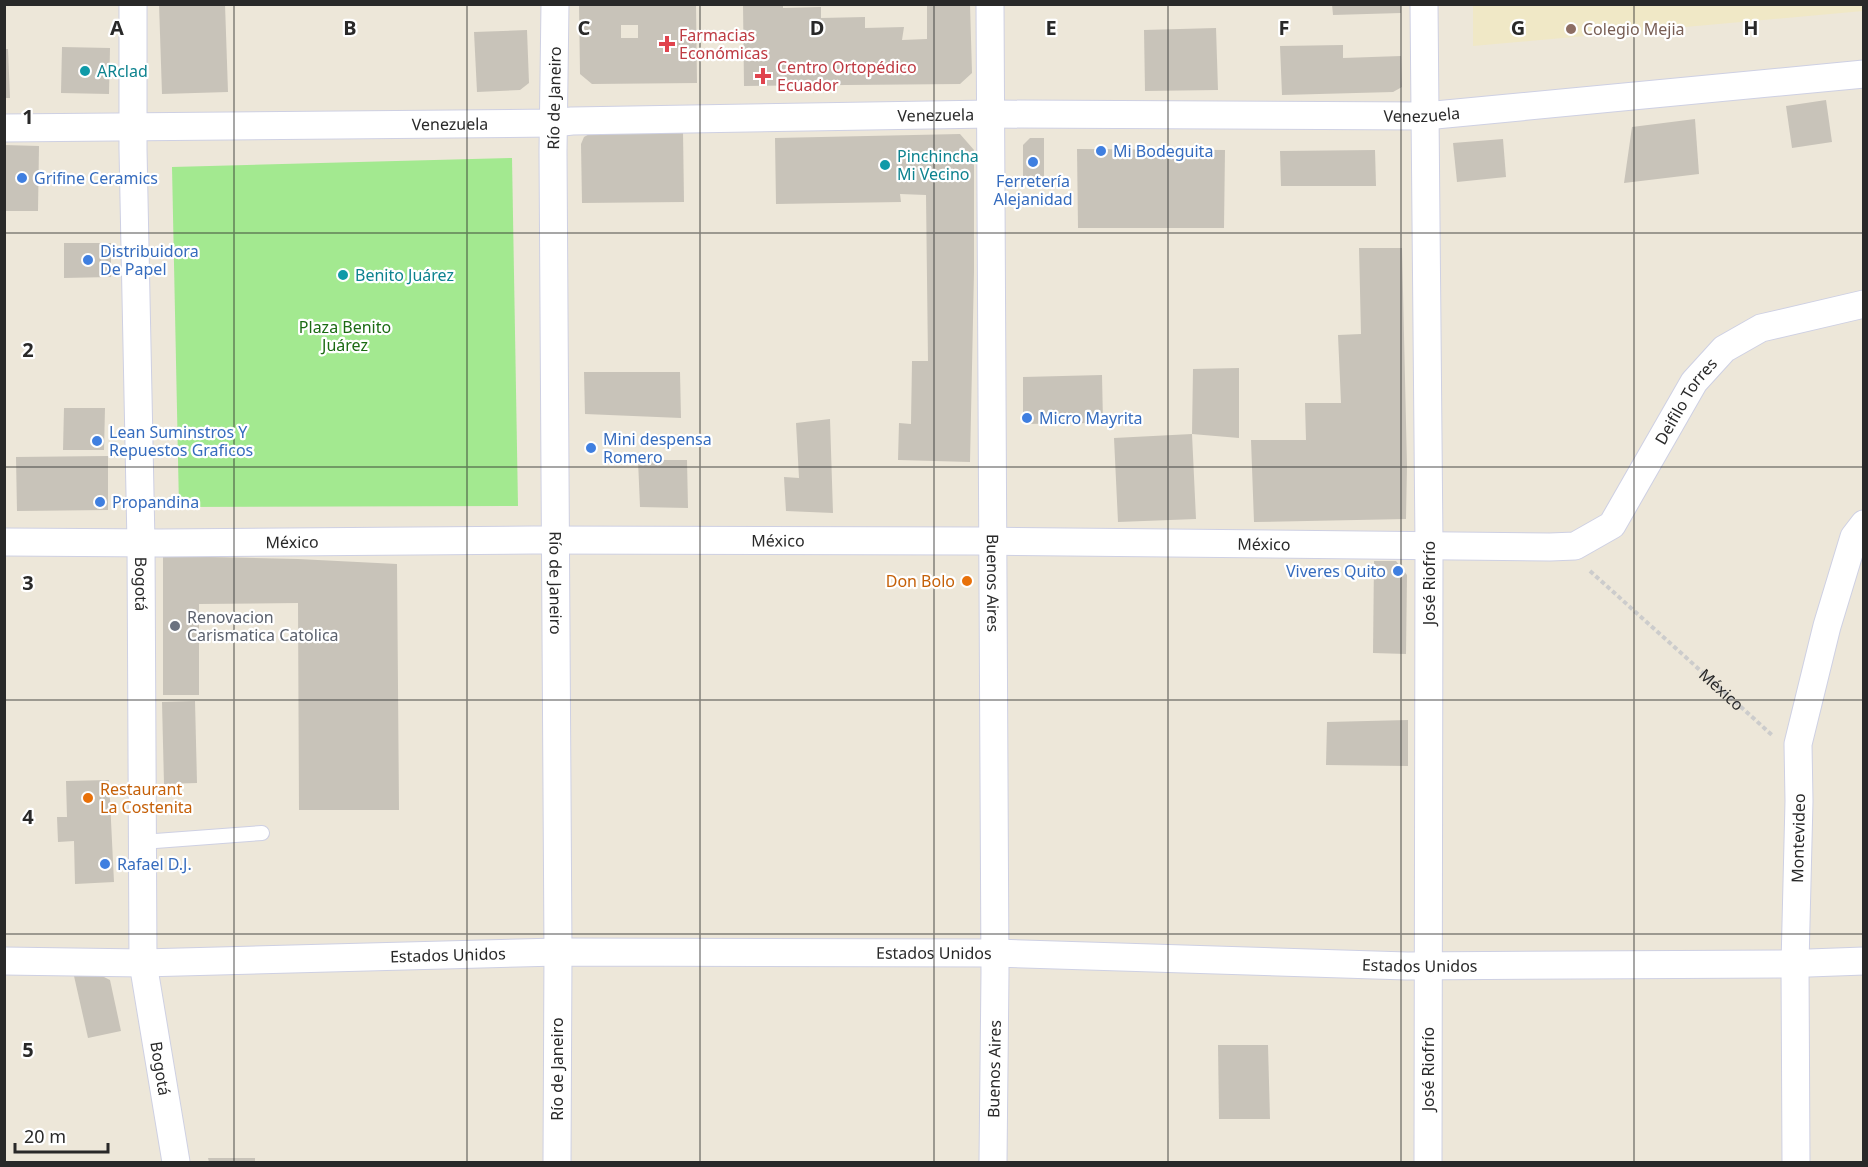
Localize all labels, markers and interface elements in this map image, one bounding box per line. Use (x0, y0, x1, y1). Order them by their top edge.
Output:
text: A (110, 14, 124, 41)
text: B (343, 14, 357, 41)
text: C (578, 14, 591, 41)
text: D (810, 14, 824, 41)
text: E (1045, 14, 1057, 41)
text: F (1279, 14, 1289, 41)
text: G (1511, 14, 1525, 41)
text: H (1743, 14, 1759, 41)
place label: Colegio Mejia (1583, 18, 1685, 40)
marker: Colegio Mejia (1564, 22, 1578, 36)
place label: Farmacias Económicas (679, 24, 768, 64)
marker: Farmacias Económicas (660, 37, 674, 51)
street label: Río de Janeiro (542, 46, 566, 150)
place label: Centro Ortopédico Ecuador (777, 56, 917, 96)
place label: ARclad (97, 60, 148, 82)
marker: ARclad (78, 64, 92, 78)
marker: Centro Ortopédico Ecuador (754, 67, 772, 85)
street label: Venezuela (1383, 102, 1461, 127)
text: 1 (22, 103, 34, 130)
street label: Venezuela (897, 103, 974, 127)
street label: Venezuela (412, 113, 488, 135)
place label: Mi Bodeguita (1113, 140, 1213, 162)
marker: Mi Bodeguita (1094, 144, 1108, 158)
place label: Pinchincha Mi Vecino (897, 145, 979, 185)
marker: Ferretería Alejanidad (1026, 155, 1040, 169)
marker: Pinchincha Mi Vecino (878, 158, 892, 172)
place label: Grifine Ceramics (34, 167, 158, 189)
place label: Ferretería Alejanidad (993, 170, 1073, 210)
marker: Grifine Ceramics (15, 171, 29, 185)
place label: Distribuidora De Papel (100, 240, 199, 280)
marker: Distribuidora De Papel (81, 253, 95, 267)
place label: Benito Juárez (355, 264, 454, 286)
marker: Benito Juárez (336, 268, 350, 282)
park label: Plaza Benito Juárez (299, 316, 391, 356)
text: 2 (22, 336, 34, 363)
street label: Deifilo Torres (1650, 353, 1722, 448)
place label: Micro Mayrita (1039, 407, 1143, 429)
marker: Micro Mayrita (1020, 411, 1034, 425)
place label: Lean Suminstros Y Repuestos Graficos (109, 421, 253, 461)
place label: Mini despensa Romero (603, 428, 712, 468)
marker: Lean Suminstros Y Repuestos Graficos (90, 434, 104, 448)
marker: Mini despensa Romero (584, 441, 598, 455)
place label: Propandina (112, 491, 199, 513)
marker: Propandina (93, 495, 107, 509)
street label: México (751, 529, 805, 552)
street label: México (265, 531, 319, 553)
street label: Río de Janeiro (544, 531, 567, 635)
street label: México (1237, 533, 1291, 555)
street label: Buenos Aires (982, 534, 1004, 632)
street label: José Riofrío (1418, 541, 1440, 627)
street label: Bogotá (130, 557, 152, 611)
place label: Viveres Quito (1286, 560, 1386, 582)
marker: Viveres Quito (1391, 564, 1405, 578)
text: 3 (22, 569, 34, 596)
place label: Don Bolo (886, 570, 955, 592)
marker: Don Bolo (960, 574, 974, 588)
place label: Renovacion Carismatica Catolica (187, 606, 339, 646)
marker: Renovacion Carismatica Catolica (168, 619, 182, 633)
street label: México (1694, 664, 1749, 715)
place label: Restaurant La Costenita (100, 778, 193, 818)
marker: Restaurant La Costenita (81, 791, 95, 805)
street label: Montevideo (1786, 793, 1810, 883)
text: 4 (22, 803, 34, 830)
place label: Rafael D.J. (117, 853, 192, 875)
marker: Rafael D.J. (98, 857, 112, 871)
street label: Estados Unidos (390, 942, 506, 967)
street label: Estados Unidos (876, 942, 992, 964)
street label: Estados Unidos (1361, 954, 1478, 977)
street label: Río de Janeiro (546, 1017, 568, 1121)
street label: Buenos Aires (982, 1020, 1006, 1118)
street label: José Riofrío (1417, 1027, 1439, 1113)
text: 5 (22, 1036, 34, 1063)
street label: Bogotá (145, 1040, 176, 1097)
scale bar (15, 1116, 108, 1154)
text: 20 m (24, 1124, 66, 1148)

